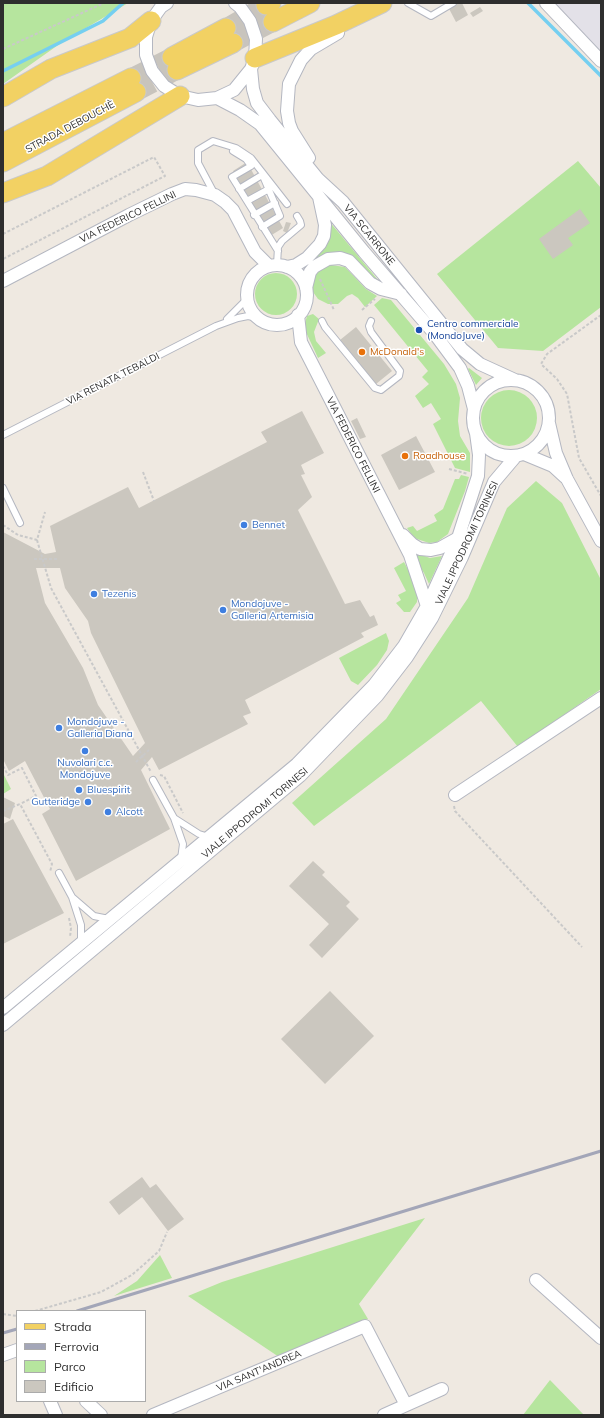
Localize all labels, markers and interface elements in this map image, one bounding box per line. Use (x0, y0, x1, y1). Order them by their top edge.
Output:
street label: STRADA DEBOUCHÈ (23, 98, 117, 156)
street label: VIA FEDERICO FELLINI (78, 188, 178, 246)
street label: VIA SCARRONE (341, 202, 397, 268)
place label: Centro commerciale (MondoJuve) (427, 318, 518, 342)
marker: Centro commerciale (MondoJuve) (414, 325, 424, 335)
place label: McDonald's (370, 346, 424, 358)
marker: McDonald's (357, 347, 367, 357)
street label: VIA RENATA TEBALDI (64, 350, 162, 408)
street label: VIA FEDERICO FELLINI (324, 395, 382, 495)
place label: Roadhouse (413, 450, 465, 462)
marker: Roadhouse (400, 451, 410, 461)
street label: VIALE IPPODROMI TORINESI (433, 479, 501, 607)
place label: Bennet (252, 519, 285, 531)
marker: Bennet (239, 520, 249, 530)
place label: Tezenis (102, 588, 136, 600)
marker: Tezenis (89, 589, 99, 599)
place label: Mondojuve - Galleria Artemisia (231, 598, 314, 622)
marker: Mondojuve - Galleria Artemisia (218, 605, 228, 615)
place label: Mondojuve - Galleria Diana (67, 716, 133, 740)
marker: Mondojuve - Galleria Diana (54, 723, 64, 733)
marker: Nuvolari c.c. Mondojuve (80, 746, 90, 756)
place label: Nuvolari c.c. Mondojuve (57, 757, 113, 780)
street label: VIALE IPPODROMI TORINESI (199, 765, 311, 861)
place label: Bluespirit (87, 784, 130, 796)
marker: Bluespirit (74, 785, 84, 795)
place label: Gutteridge (31, 796, 80, 808)
marker: Gutteridge (83, 797, 93, 807)
place label: Alcott (116, 806, 143, 818)
marker: Alcott (103, 807, 113, 817)
legend (16, 1310, 146, 1402)
text: Strada (54, 1319, 92, 1334)
text: Ferrovia (54, 1339, 99, 1354)
street label: VIA SANT'ANDREA (215, 1348, 303, 1394)
text: Parco (54, 1359, 86, 1374)
text: Edificio (54, 1379, 94, 1394)

